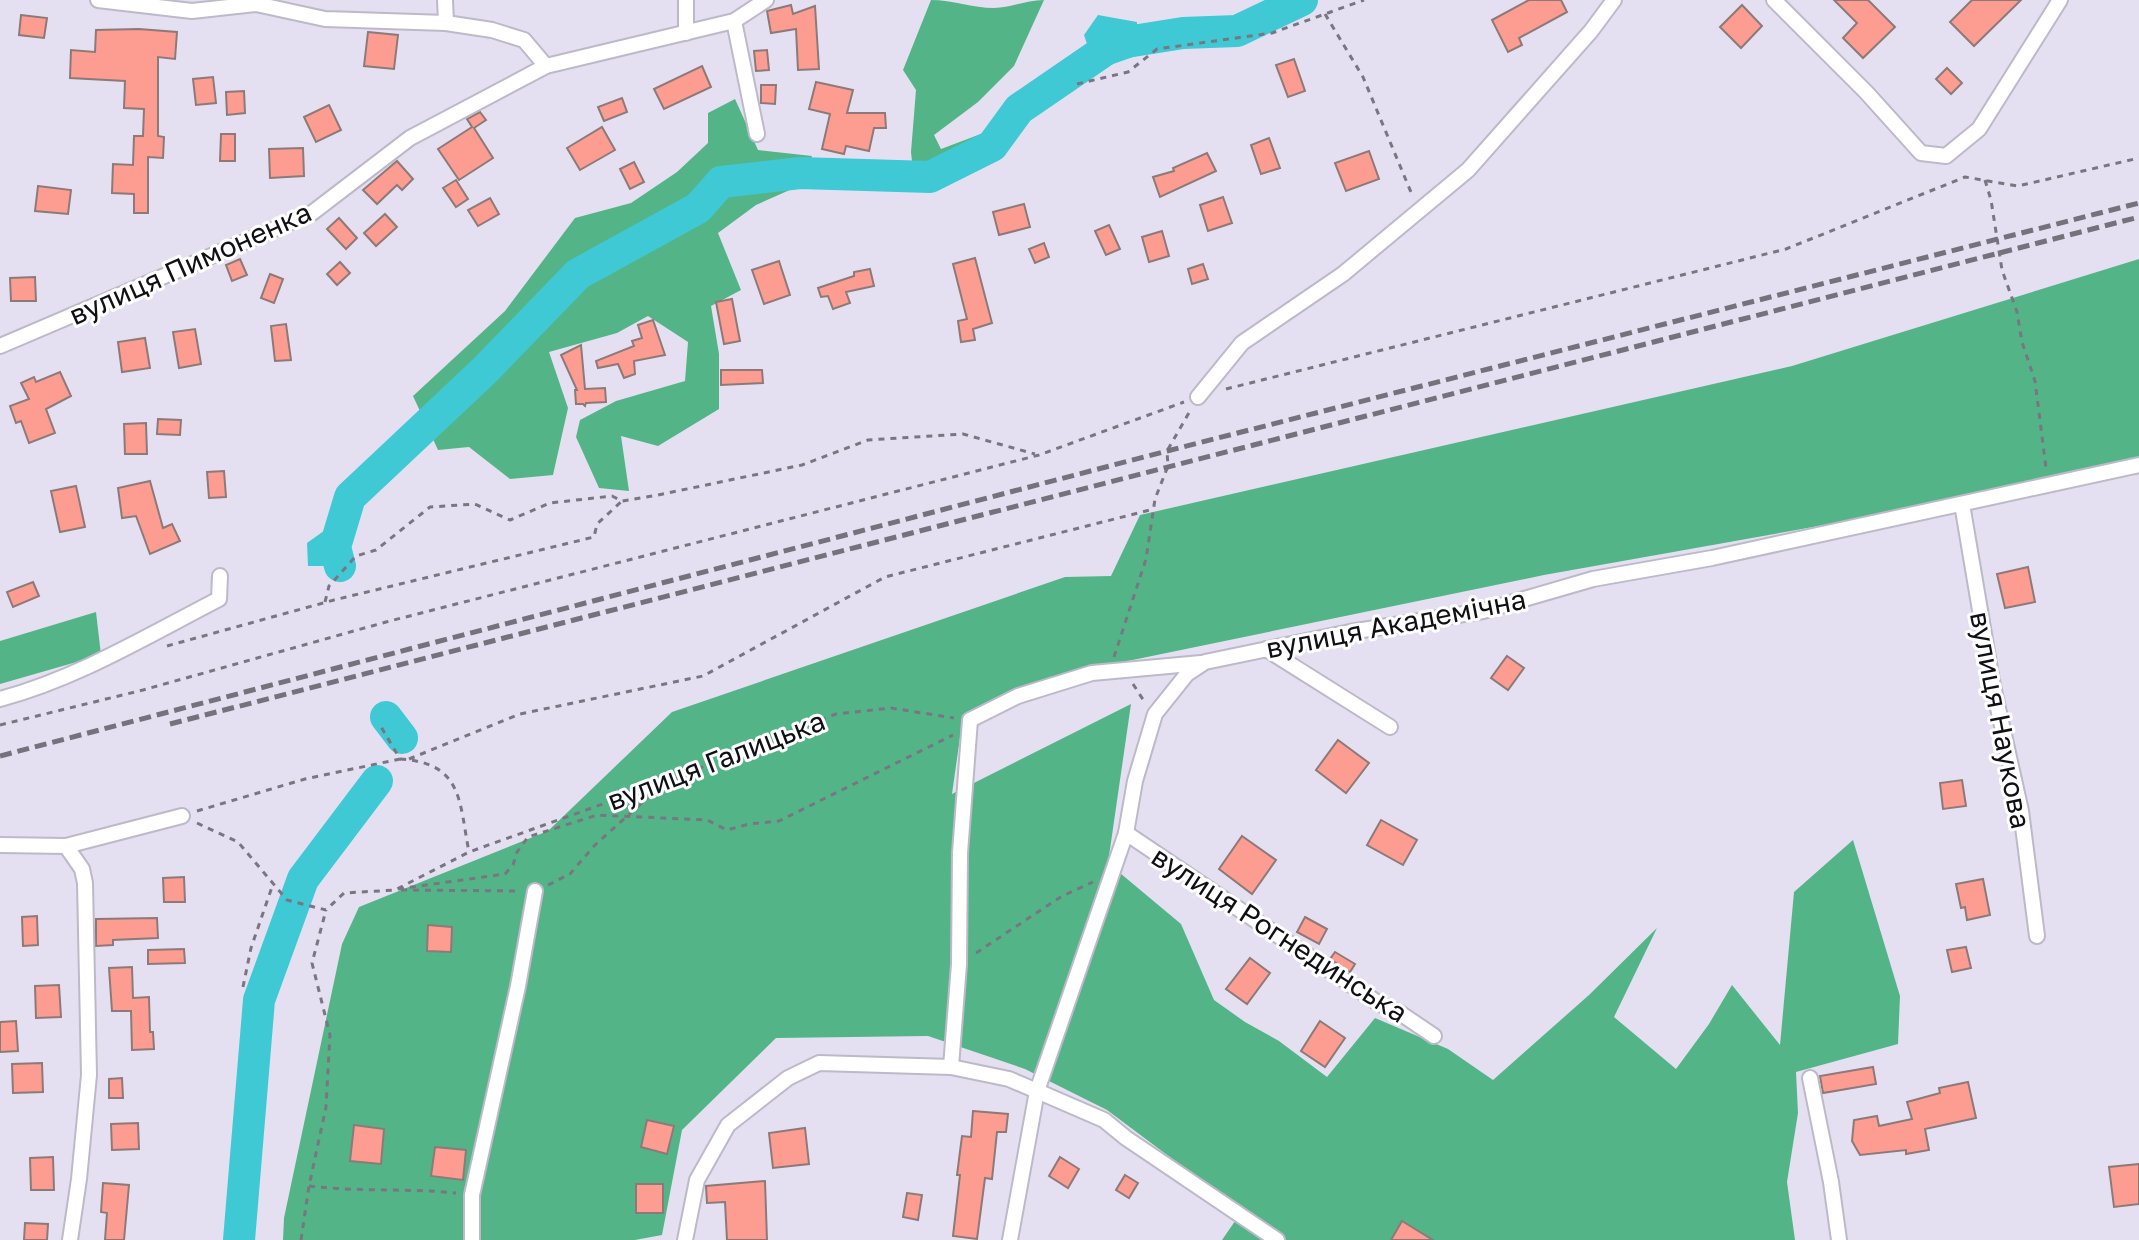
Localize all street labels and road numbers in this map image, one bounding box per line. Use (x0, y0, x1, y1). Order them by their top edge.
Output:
street label: вулиця Пимоненка (64, 195, 316, 331)
street label: вулиця Академічна (1263, 582, 1529, 664)
street label: вулиця Наукова (1964, 609, 2038, 831)
street label: вулиця Галицька (603, 703, 829, 817)
street label: вулиця Рогнединська (1146, 839, 1414, 1029)

